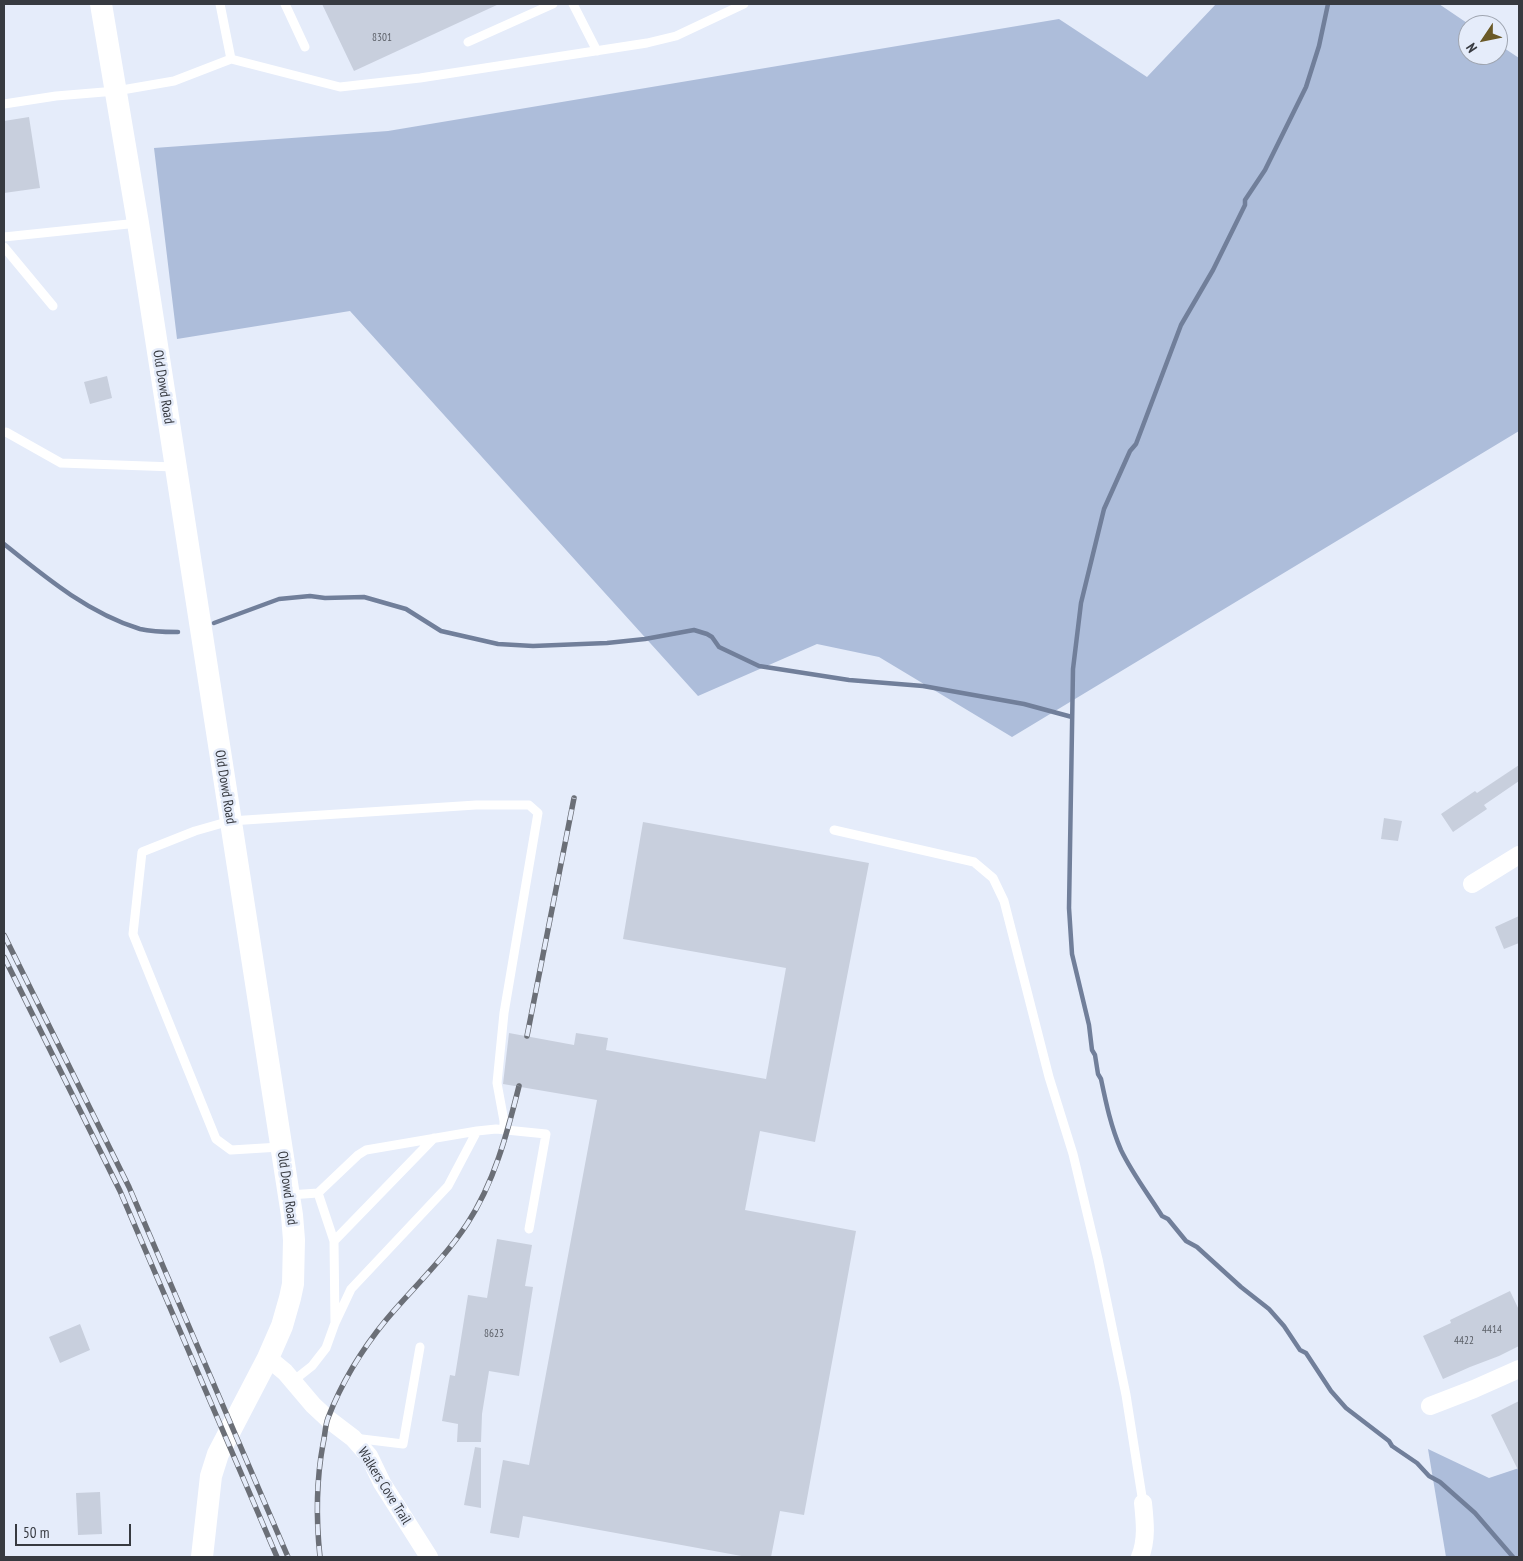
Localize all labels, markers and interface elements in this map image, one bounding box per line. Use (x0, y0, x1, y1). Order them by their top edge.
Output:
north arrow (1458, 15, 1508, 65)
house number: 8301 (372, 31, 392, 45)
text: N (1462, 40, 1481, 56)
street label: Old Dowd Road (149, 349, 177, 425)
street label: Old Dowd Road (211, 749, 239, 825)
street label: Old Dowd Road (274, 1150, 300, 1226)
house number: 4414 (1482, 1323, 1502, 1337)
house number: 8623 (484, 1327, 504, 1341)
house number: 4422 (1454, 1334, 1474, 1348)
street label: Walkers Cove Trail (354, 1445, 414, 1527)
scale bar (18, 1514, 134, 1546)
text: 50 m (23, 1523, 49, 1542)

